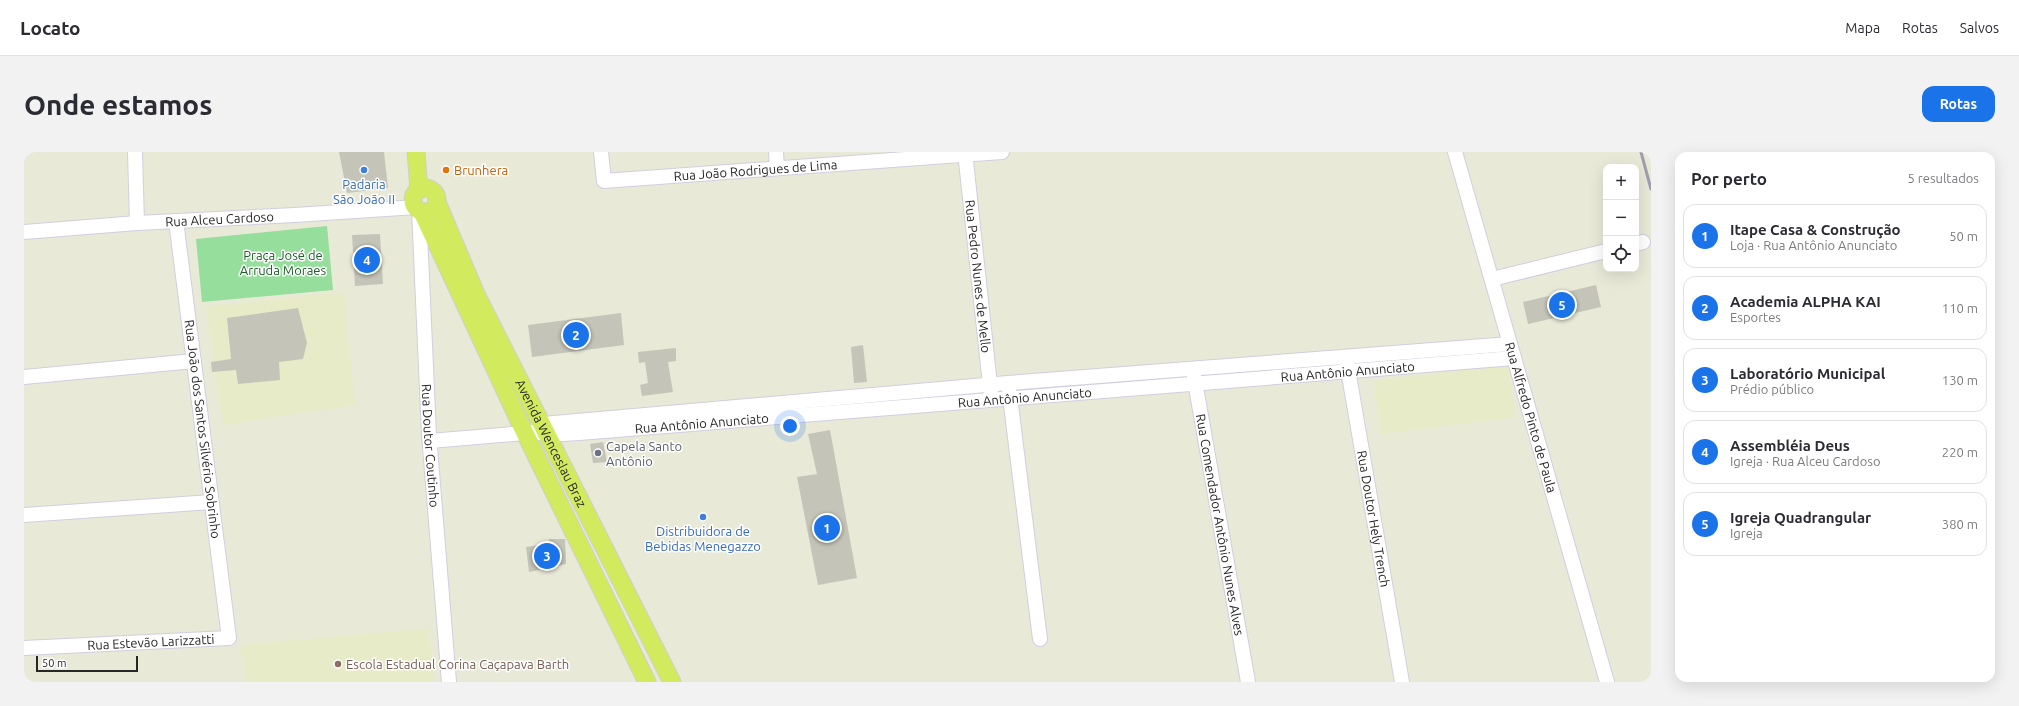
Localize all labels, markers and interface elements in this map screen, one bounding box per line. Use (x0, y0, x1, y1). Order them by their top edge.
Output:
text: Locato (20, 17, 81, 39)
text: Mapa (1845, 20, 1880, 36)
text: Rotas (1902, 20, 1938, 36)
text: Salvos (1960, 20, 1999, 36)
button: Rotas (1922, 86, 1995, 122)
text: Onde estamos (24, 89, 212, 120)
street label: Rua João Rodrigues de Lima (673, 157, 838, 183)
place label: Brunhera (454, 163, 508, 177)
map controls (1603, 164, 1639, 272)
button: + (1603, 164, 1639, 200)
marker: Padaria São João II (359, 165, 369, 175)
marker: Brunhera (441, 165, 451, 175)
text: Por perto (1691, 169, 1767, 188)
text: 5 resultados (1908, 171, 1979, 185)
place label: Padaria São João II (333, 177, 395, 206)
street label: Rua Pedro Nunes de Mello (963, 199, 994, 353)
button: − (1603, 200, 1639, 236)
street label: Rua Alceu Cardoso (165, 209, 274, 229)
text: Itape Casa & Construção (1730, 221, 1901, 238)
text: 1 (1701, 229, 1709, 243)
text: 50 m (1949, 229, 1978, 243)
button: locate (1603, 236, 1639, 272)
text: Loja · Rua Antônio Anunciato (1730, 238, 1897, 252)
pin: 4 (354, 245, 380, 275)
park label: Praça José de Arruda Moraes (240, 248, 327, 277)
pin: 5 (1549, 290, 1575, 320)
text: Academia ALPHA KAI (1730, 293, 1881, 310)
text: 2 (1701, 301, 1709, 315)
text: 110 m (1942, 301, 1978, 315)
text: Esportes (1730, 310, 1781, 324)
street label: Rua João dos Santos Silvério Sobrinho (183, 319, 223, 539)
pin: 2 (563, 320, 589, 350)
street label: Rua Alfredo Pinto de Paula (1503, 340, 1559, 494)
street label: Rua Antônio Anunciato (1280, 359, 1415, 384)
text: Laboratório Municipal (1730, 365, 1885, 382)
text: 3 (1701, 373, 1709, 387)
text: 130 m (1942, 373, 1978, 387)
street label: Avenida Wenceslau Braz (513, 377, 589, 509)
text: Prédio público (1730, 382, 1814, 396)
street label: Rua Doutor Coutinho (420, 384, 442, 508)
street label: Rua Antônio Anunciato (957, 385, 1092, 410)
street label: Rua Antônio Anunciato (634, 411, 769, 436)
street label: Rua Comendador Antônio Nunes Alves (1194, 413, 1247, 637)
your location (780, 416, 800, 436)
text: Assembléia Deus (1730, 437, 1850, 454)
place label: Capela Santo Antônio (606, 439, 682, 468)
text: 4 (1701, 445, 1709, 459)
text: 220 m (1942, 445, 1978, 459)
marker: Capela Santo Antônio (593, 448, 603, 458)
street label: Rua Doutor Hely Trench (1355, 449, 1392, 588)
text: Igreja · Rua Alceu Cardoso (1730, 454, 1881, 468)
text: Igreja Quadrangular (1730, 509, 1871, 526)
marker: Distribuidora de Bebidas Menegazzo (698, 512, 708, 522)
pin: 1 (814, 513, 840, 543)
text: 5 (1701, 517, 1709, 531)
text: 380 m (1942, 517, 1978, 531)
place label: Distribuidora de Bebidas Menegazzo (645, 524, 761, 553)
text: Igreja (1730, 526, 1763, 540)
pin: 3 (534, 541, 560, 571)
street label: Rua Estevão Larizzatti (87, 632, 215, 652)
scale bar (36, 654, 138, 673)
text: 50 m (42, 657, 66, 669)
place label: Escola Estadual Corina Caçapava Barth (346, 657, 569, 671)
marker: Escola Estadual Corina Caçapava Barth (333, 659, 343, 669)

